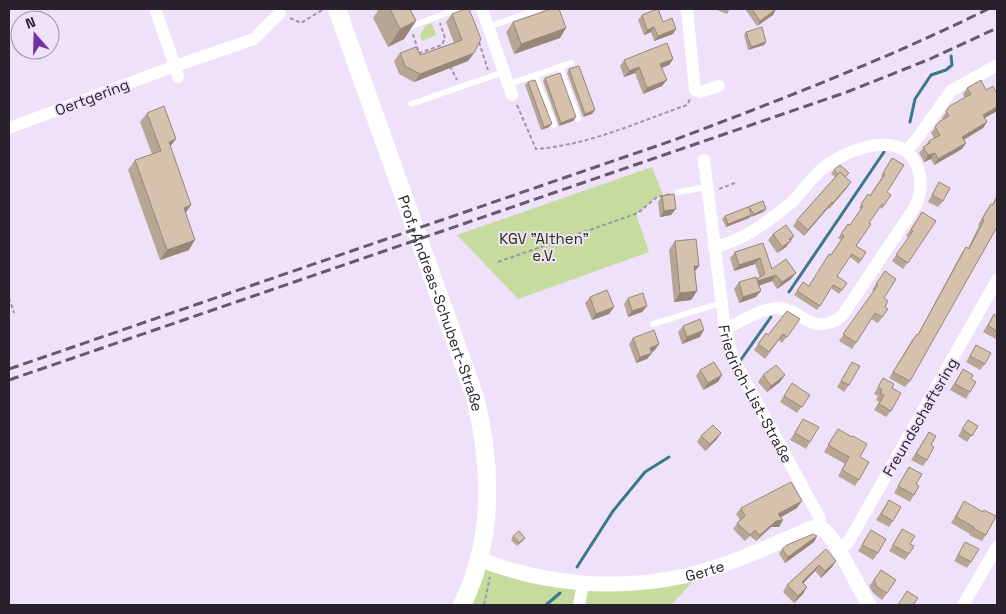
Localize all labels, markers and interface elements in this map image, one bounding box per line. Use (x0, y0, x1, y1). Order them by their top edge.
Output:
north arrow (10, 10, 60, 60)
text: N (23, 13, 38, 33)
street label: Oertgering (52, 74, 132, 120)
street label: Prof.-Andreas-Schubert-Straße (394, 192, 488, 413)
park label: KGV "Althen" e.V. (499, 229, 589, 265)
street label: Friedrich-List-Straße (715, 324, 797, 466)
street label: Freundschaftsring (878, 354, 962, 480)
street label: Gerte (683, 555, 727, 585)

